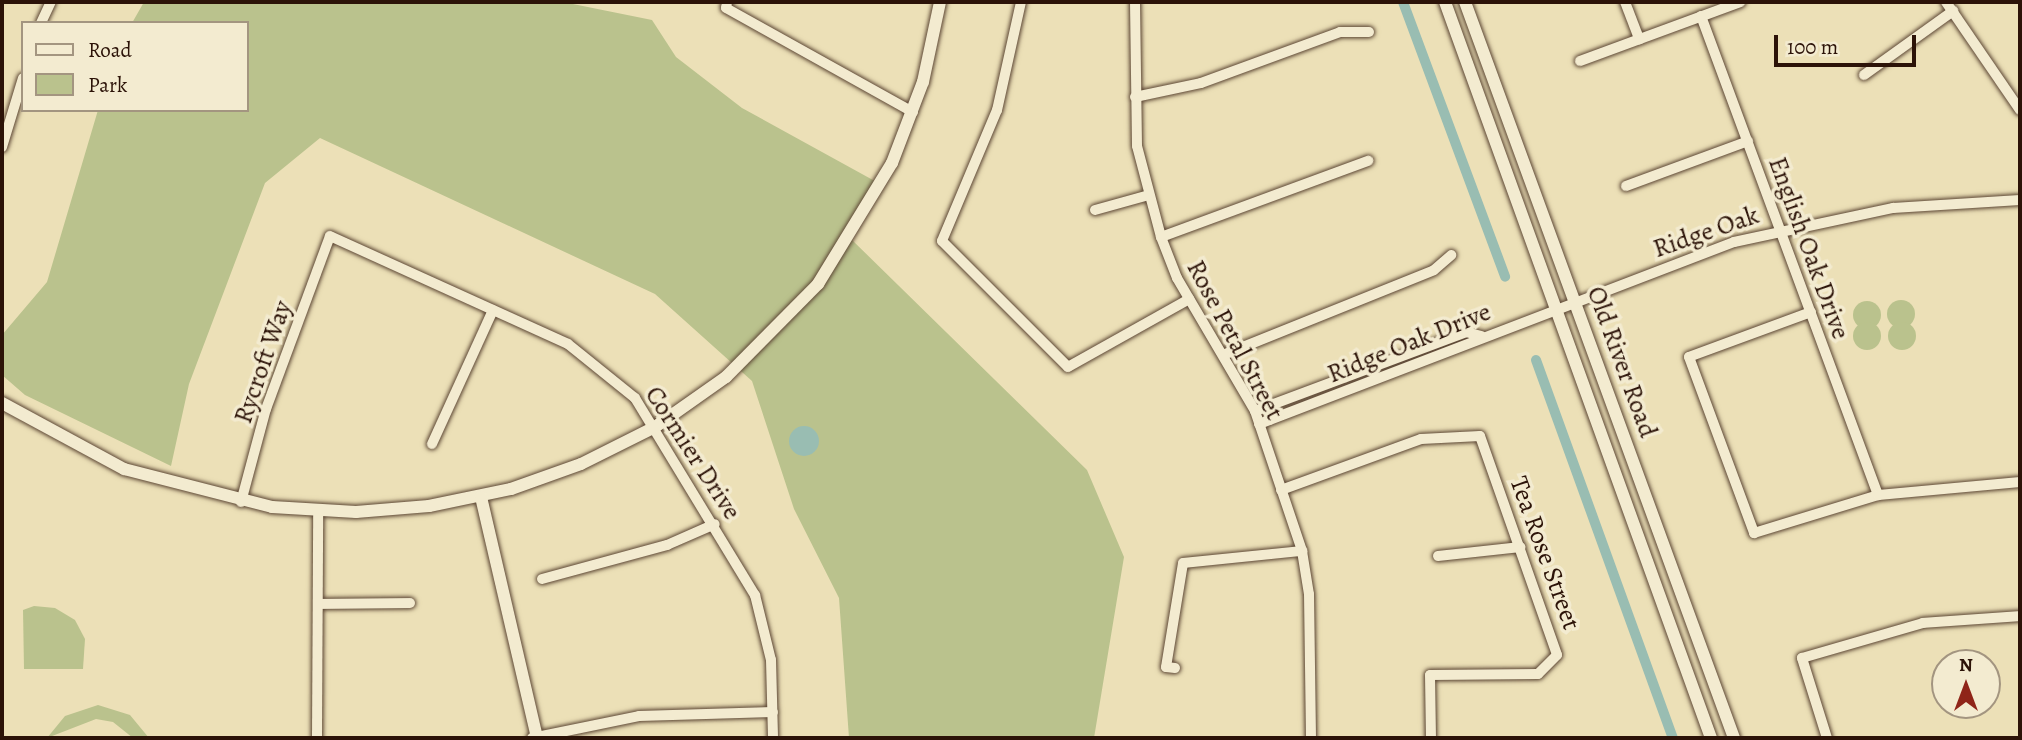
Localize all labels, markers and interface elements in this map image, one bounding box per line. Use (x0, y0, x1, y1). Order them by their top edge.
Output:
legend (21, 21, 248, 112)
scale bar (1777, 21, 1919, 65)
text: 100 m (1787, 33, 1838, 61)
text: Road (88, 36, 132, 64)
text: Park (88, 71, 127, 99)
street label: English Oak Drive (1762, 153, 1856, 343)
street label: Ridge Oak (1649, 199, 1763, 265)
street label: Rose Petal Street (1180, 255, 1290, 425)
street label: Old River Road (1580, 282, 1664, 442)
street label: Ridge Oak Drive (1323, 296, 1495, 390)
street label: Rycroft Way (227, 297, 299, 427)
street label: Cormier Drive (638, 380, 748, 526)
street label: Tea Rose Street (1503, 472, 1587, 634)
north arrow (1931, 649, 2001, 719)
text: N (1959, 652, 1973, 678)

